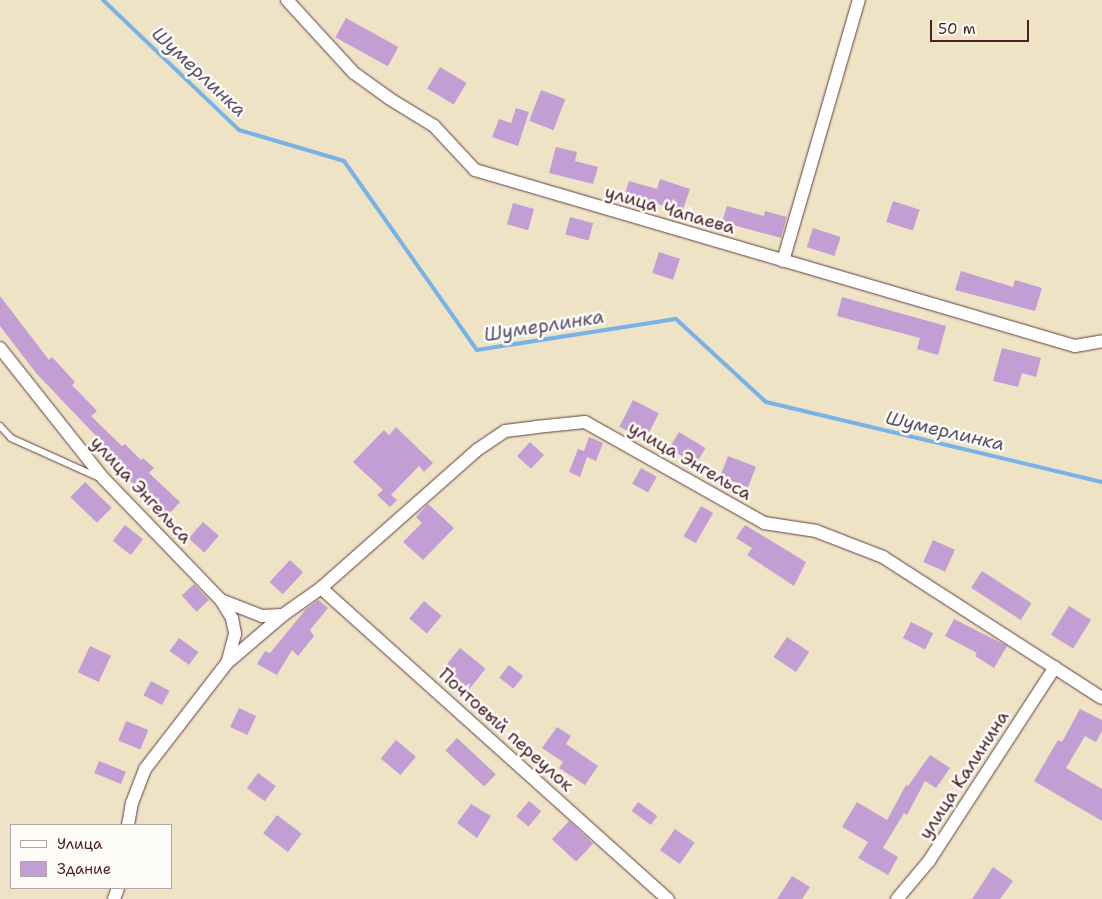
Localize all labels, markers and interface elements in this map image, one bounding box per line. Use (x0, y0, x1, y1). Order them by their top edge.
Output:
scale bar (932, 10, 1031, 42)
text: 50 m (938, 19, 976, 39)
water label: Шумерлинка (147, 22, 251, 122)
street label: улица Чапаева (602, 181, 738, 239)
water label: Шумерлинка (482, 305, 606, 347)
water label: Шумерлинка (883, 406, 1007, 456)
street label: улица Энгельса (625, 417, 755, 505)
street label: улица Энгельса (86, 432, 196, 548)
street label: Почтовый переулок (434, 664, 578, 796)
street label: улица Калинина (914, 707, 1014, 843)
legend (10, 824, 172, 889)
text: Улица (57, 834, 102, 854)
text: Здание (57, 859, 111, 879)

